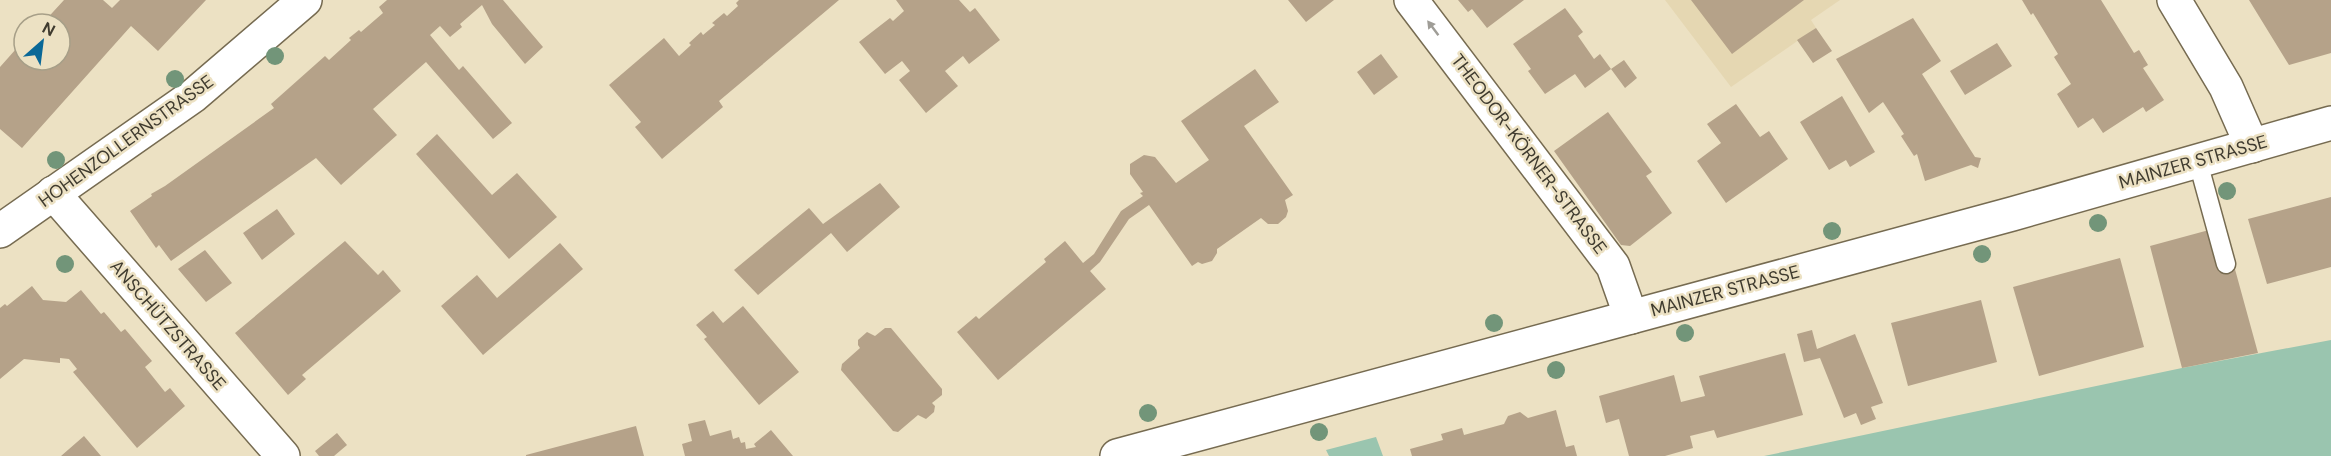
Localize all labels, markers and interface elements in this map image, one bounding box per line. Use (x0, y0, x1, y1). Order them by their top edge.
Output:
north arrow (12, 12, 72, 72)
text: N (39, 17, 59, 41)
one-way arrow (1426, 20, 1439, 36)
street label: THEODOR-KÖRNER-STRASSE (1446, 49, 1612, 259)
street label: HOHENZOLLERNSTRASSE (34, 69, 218, 213)
street label: MAINZER STRASSE (2116, 129, 2270, 195)
street label: ANSCHÜTZSTRASSE (105, 255, 231, 395)
street label: MAINZER STRASSE (1648, 260, 1802, 322)

